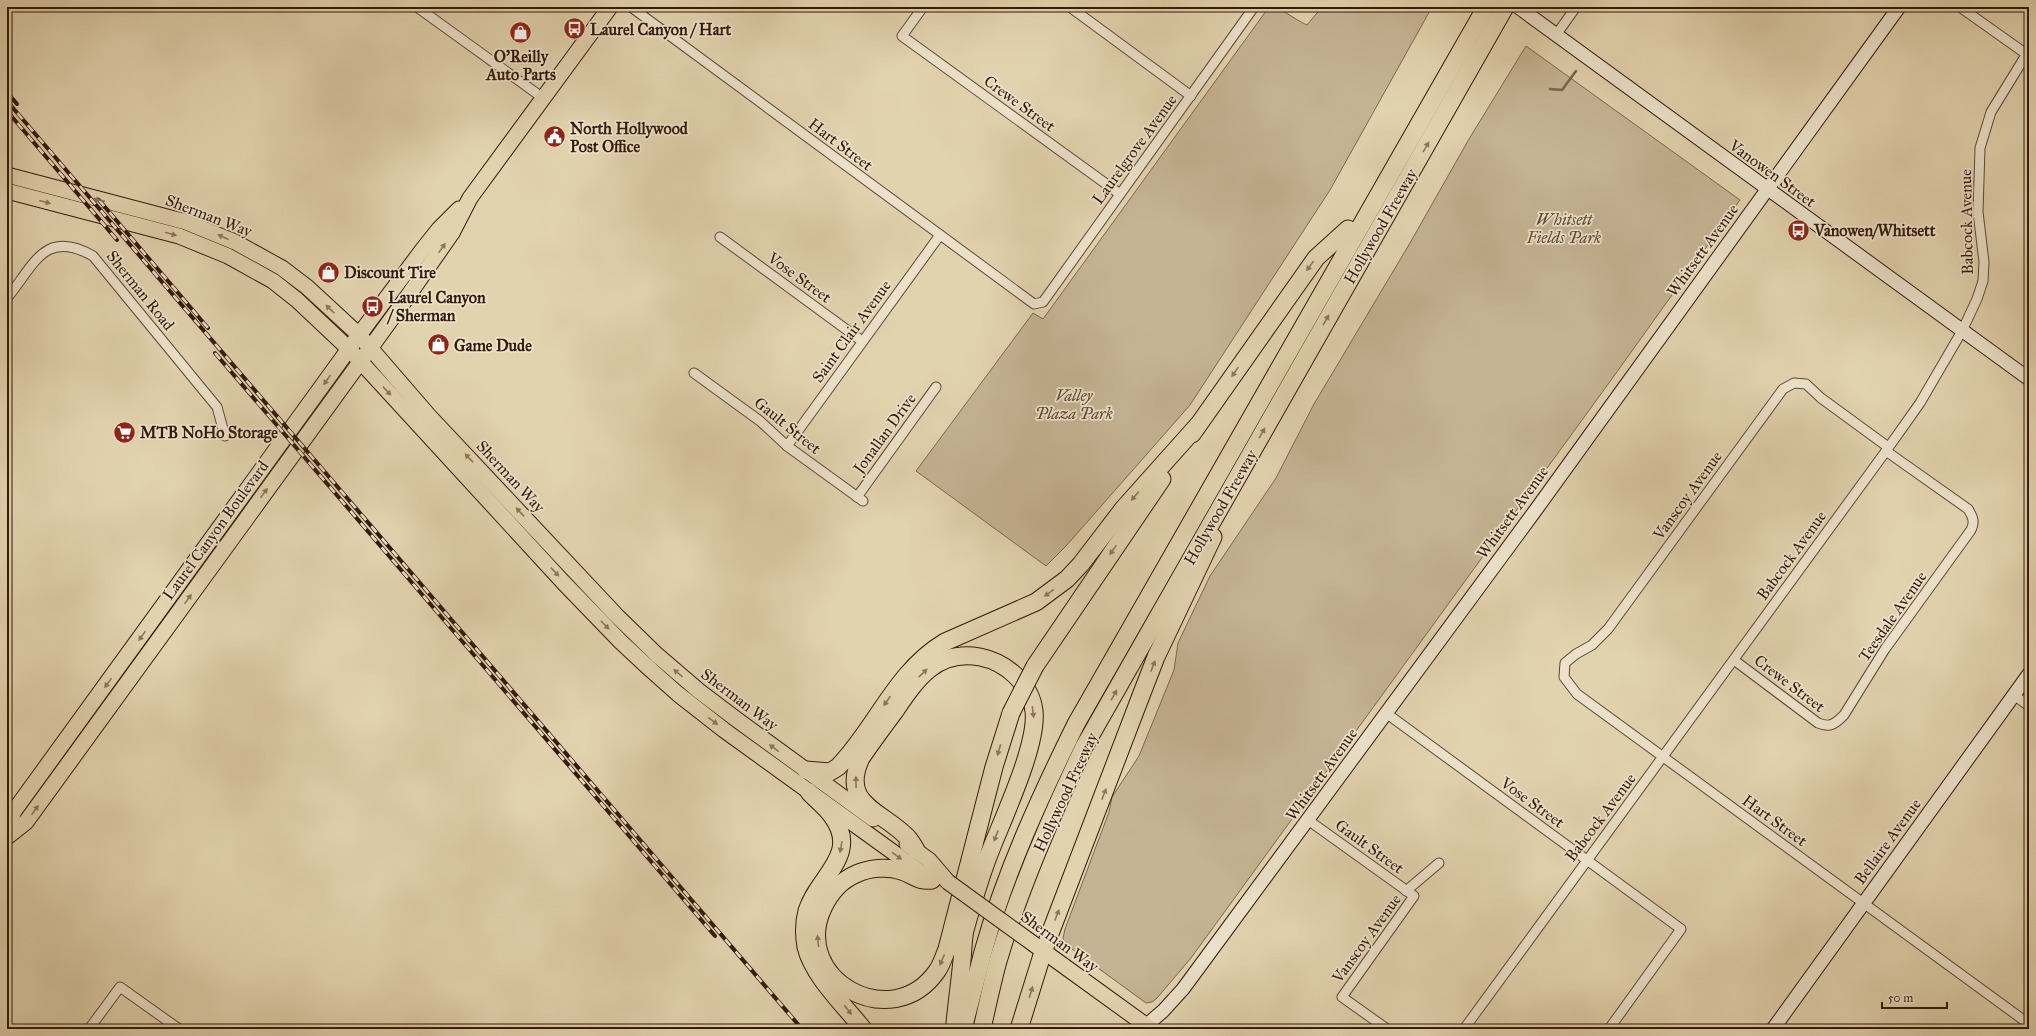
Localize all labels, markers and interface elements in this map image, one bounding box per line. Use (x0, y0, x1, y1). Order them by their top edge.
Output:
bus stop icon: Laurel Canyon / Hart (562, 16, 588, 42)
shop icon: O'Reilly Auto Parts (508, 19, 534, 45)
place label: Laurel Canyon / Hart (590, 20, 731, 40)
place label: O'Reilly Auto Parts (485, 47, 556, 84)
street label: Crewe Street (980, 71, 1059, 136)
street label: Laurelgrove Avenue (1088, 90, 1182, 208)
street label: Hart Street (805, 114, 877, 175)
place label: North Hollywood Post Office (570, 119, 689, 156)
public building icon: North Hollywood Post Office (541, 124, 567, 150)
street label: Vanowen Street (1725, 135, 1820, 211)
one-way arrow (1422, 141, 1429, 153)
street label: Hollywood Freeway (1340, 165, 1421, 287)
street label: Babcock Avenue (1956, 169, 1977, 275)
street label: Sherman Way (163, 190, 255, 241)
one-way arrow (93, 196, 105, 202)
one-way arrow (39, 199, 51, 205)
street label: Whitsett Avenue (1663, 200, 1742, 300)
park label: Whitsett Fields Park (1526, 210, 1601, 247)
bus stop icon: Vanowen/Whitsett (1786, 217, 1812, 243)
place label: Vanowen/Whitsett (1813, 221, 1936, 240)
one-way arrow (165, 231, 177, 237)
one-way arrow (217, 233, 229, 239)
one-way arrow (438, 242, 446, 253)
street label: Sherman Road (103, 247, 179, 334)
street label: Vose Street (763, 247, 835, 307)
shop icon: Discount Tire (316, 259, 342, 285)
one-way arrow (1306, 260, 1314, 271)
place label: Discount Tire (344, 263, 436, 282)
street label: Saint Clair Avenue (808, 276, 895, 386)
place label: Laurel Canyon / Sherman (386, 288, 486, 325)
bus stop icon: Laurel Canyon / Sherman (359, 293, 385, 319)
one-way arrow (325, 304, 335, 314)
one-way arrow (1323, 315, 1330, 326)
shop icon: Game Dude (426, 332, 452, 358)
place label: Game Dude (454, 336, 532, 355)
one-way arrow (1231, 367, 1239, 377)
one-way arrow (323, 375, 331, 386)
one-way arrow (382, 386, 392, 396)
park label: Valley Plaza Park (1035, 386, 1113, 423)
street label: Jonallan Drive (848, 389, 921, 479)
street label: Gault Street (751, 393, 825, 458)
supermarket icon: MTB NoHo Storage (111, 419, 137, 445)
place label: MTB NoHo Storage (140, 423, 278, 443)
one-way arrow (1259, 428, 1266, 439)
street label: Sherman Way (472, 436, 549, 517)
street label: Hollywood Freeway (1180, 446, 1261, 568)
street label: Vanscoy Avenue (1648, 447, 1726, 544)
one-way arrow (465, 453, 474, 462)
street label: Laurel Canyon Boulevard (158, 457, 272, 604)
street label: Whitsett Avenue (1473, 462, 1552, 562)
one-way arrow (260, 488, 268, 499)
one-way arrow (1131, 490, 1140, 501)
one-way arrow (515, 507, 525, 517)
street label: Babcock Avenue (1753, 507, 1830, 604)
one-way arrow (1109, 544, 1117, 555)
one-way arrow (550, 567, 560, 577)
street label: Teesdale Avenue (1854, 567, 1931, 665)
one-way arrow (1044, 589, 1055, 597)
one-way arrow (183, 593, 192, 604)
one-way arrow (600, 620, 610, 630)
one-way arrow (137, 631, 146, 642)
street label: Crewe Street (1751, 651, 1829, 716)
one-way arrow (1150, 660, 1156, 672)
street label: Sherman Way (697, 664, 782, 735)
one-way arrow (674, 669, 683, 678)
one-way arrow (918, 669, 929, 678)
one-way arrow (104, 678, 112, 689)
one-way arrow (1110, 689, 1117, 701)
one-way arrow (883, 696, 891, 707)
one-way arrow (1030, 706, 1036, 718)
one-way arrow (707, 717, 718, 725)
street label: Whitsett Avenue (1282, 724, 1361, 824)
street label: Hollywood Freeway (1029, 729, 1102, 855)
one-way arrow (769, 743, 780, 752)
one-way arrow (996, 744, 1002, 756)
street label: Babcock Avenue (1561, 769, 1640, 865)
street label: Vose Street (1496, 772, 1568, 832)
one-way arrow (853, 775, 859, 788)
one-way arrow (1102, 788, 1108, 800)
street label: Hart Street (1739, 791, 1811, 850)
street label: Bellaire Avenue (1850, 795, 1925, 888)
one-way arrow (31, 805, 39, 815)
street label: Gault Street (1332, 815, 1408, 878)
one-way arrow (993, 830, 999, 842)
one-way arrow (838, 841, 844, 853)
one-way arrow (892, 852, 902, 860)
street label: Vanscoy Avenue (1327, 890, 1405, 987)
street label: Sherman Way (1017, 907, 1103, 976)
one-way arrow (1054, 910, 1060, 921)
one-way arrow (815, 934, 821, 947)
one-way arrow (939, 955, 945, 966)
scale bar (1882, 984, 1947, 1010)
one-way arrow (1028, 985, 1034, 997)
text: 50 m (1888, 991, 1913, 1005)
one-way arrow (844, 1005, 852, 1016)

